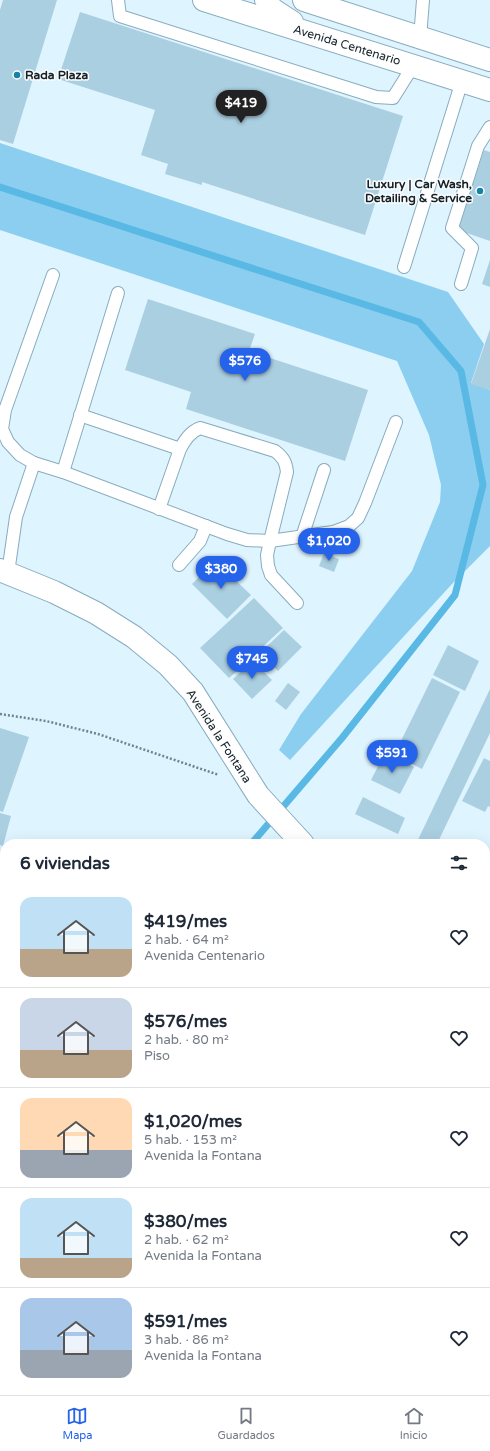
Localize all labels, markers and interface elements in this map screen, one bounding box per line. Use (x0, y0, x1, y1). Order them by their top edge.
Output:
street label: Avenida Centenario (292, 22, 402, 68)
place label: Rada Plaza (25, 68, 88, 82)
marker: Rada Plaza (12, 70, 22, 80)
pin: $419 (217, 90, 265, 124)
text: $419 (225, 95, 257, 111)
place label: Luxury | Car Wash, Detailing & Service (365, 177, 472, 206)
marker: Luxury | Car Wash, Detailing & Service (475, 186, 485, 196)
pin: $576 (221, 348, 269, 382)
text: $576 (229, 353, 261, 369)
pin: $1,020 (296, 528, 362, 562)
text: $1,020 (307, 533, 351, 549)
pin: $380 (197, 556, 245, 590)
text: $380 (205, 561, 237, 577)
pin: $745 (228, 646, 276, 680)
text: $745 (236, 651, 268, 667)
street label: Avenida la Fontana (183, 687, 255, 785)
pin: $591 (368, 740, 416, 774)
text: $591 (376, 745, 408, 761)
icon: filters (448, 852, 470, 874)
text: 6 viviendas (20, 853, 110, 874)
text: $419/mes (144, 911, 227, 932)
icon: home (52, 913, 100, 961)
icon: heart (448, 926, 470, 948)
text: 2 hab. · 64 m² (144, 932, 229, 948)
text: Avenida Centenario (144, 948, 265, 964)
text: $576/mes (144, 1011, 227, 1032)
icon: home (52, 1014, 100, 1062)
icon: heart (448, 1027, 470, 1049)
text: 2 hab. · 80 m² (144, 1032, 229, 1048)
text: Piso (144, 1048, 170, 1064)
text: $1,020/mes (144, 1111, 242, 1132)
icon: home (52, 1114, 100, 1162)
icon: heart (448, 1127, 470, 1149)
text: 5 hab. · 153 m² (144, 1132, 237, 1148)
text: Avenida la Fontana (144, 1148, 262, 1164)
text: $380/mes (144, 1211, 227, 1232)
icon: home (52, 1214, 100, 1262)
icon: heart (448, 1227, 470, 1249)
text: 2 hab. · 62 m² (144, 1232, 229, 1248)
text: Avenida la Fontana (144, 1248, 262, 1264)
text: $591/mes (144, 1311, 227, 1332)
icon: home (52, 1314, 100, 1362)
icon: heart (448, 1327, 470, 1349)
text: 3 hab. · 86 m² (144, 1332, 229, 1348)
text: Avenida la Fontana (144, 1348, 262, 1364)
tab: Mapa (63, 1405, 92, 1442)
tab: Guardados (217, 1405, 275, 1442)
tab: Inicio (400, 1405, 428, 1442)

